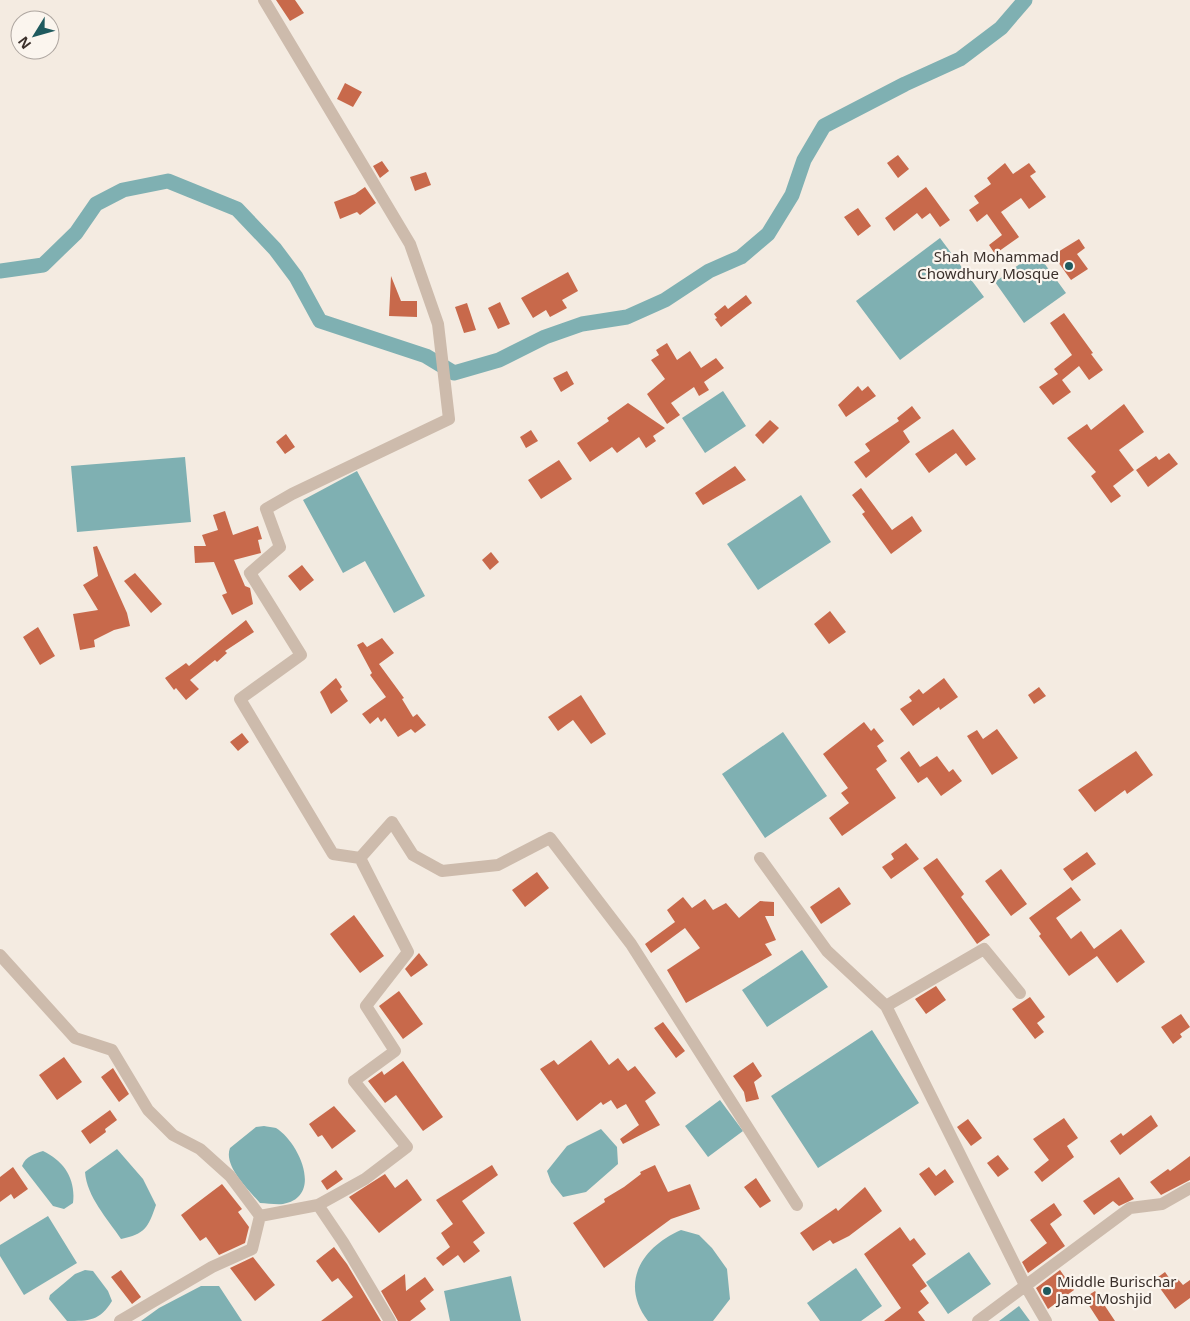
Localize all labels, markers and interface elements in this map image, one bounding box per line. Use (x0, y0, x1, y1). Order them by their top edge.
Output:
north arrow (10, 10, 60, 60)
text: N (13, 33, 35, 53)
place label: Shah Mohammad Chowdhury Mosque (917, 246, 1059, 283)
marker: Shah Mohammad Chowdhury Mosque (1063, 260, 1075, 272)
place label: Middle Burischar Jame Moshjid (1055, 1271, 1177, 1308)
marker: Middle Burischar Jame Moshjid (1041, 1285, 1053, 1297)

